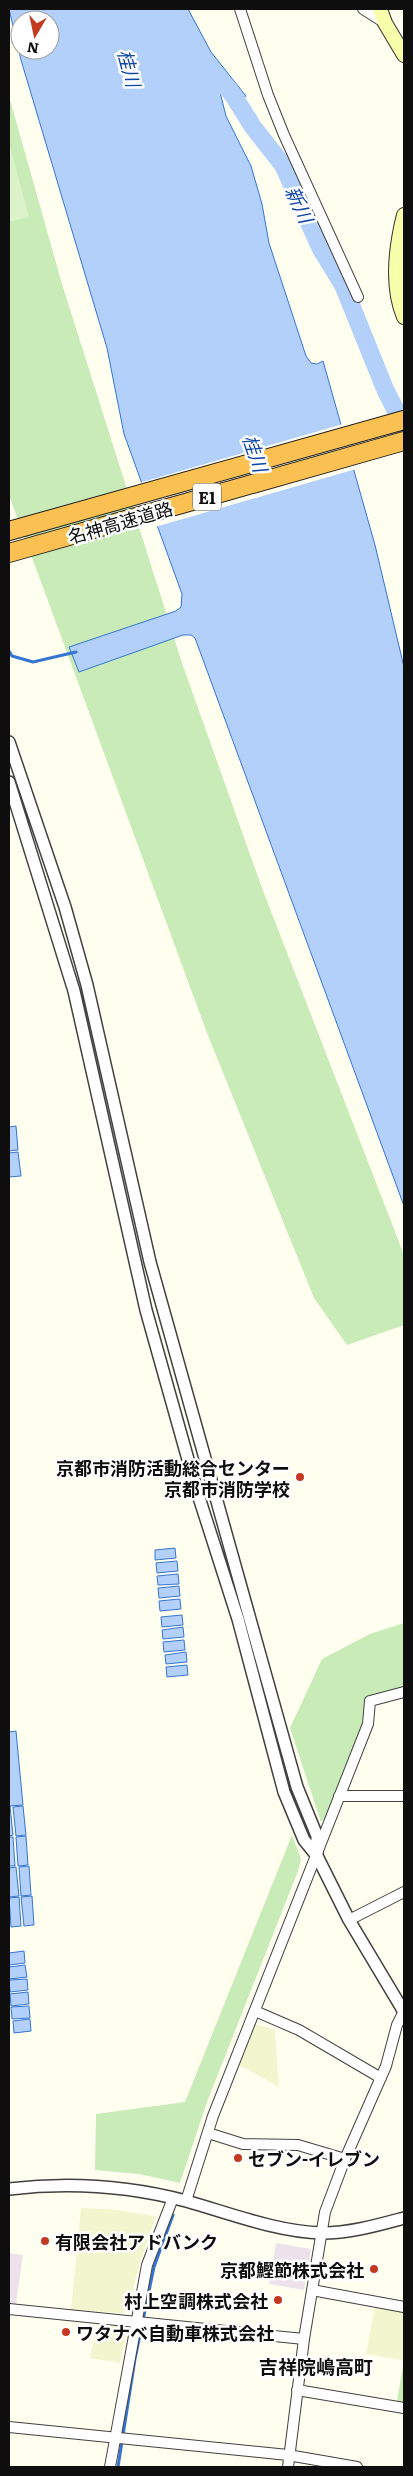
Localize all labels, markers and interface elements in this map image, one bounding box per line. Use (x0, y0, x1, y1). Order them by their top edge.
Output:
north arrow (10, 10, 60, 60)
text: N (25, 38, 40, 60)
water label: 桂川 (112, 46, 149, 92)
water label: 新川 (279, 181, 322, 229)
water label: 桂川 (237, 430, 276, 477)
road number: E1 (193, 484, 221, 511)
street label: 名神高速道路 (64, 494, 176, 550)
place label: 京都市消防活動総合センター 京都市消防学校 (56, 1454, 290, 1502)
marker: 京都市消防活動総合センター 京都市消防学校 (294, 1471, 306, 1483)
place label: セブン-イレブン (248, 2145, 380, 2172)
marker: セブン-イレブン (232, 2152, 244, 2164)
place label: 有限会社アドバンク (55, 2228, 218, 2255)
marker: 有限会社アドバンク (39, 2235, 51, 2247)
place label: 京都鰹節株式会社 (220, 2256, 364, 2283)
marker: 京都鰹節株式会社 (368, 2263, 380, 2275)
place label: 村上空調株式会社 (124, 2287, 268, 2314)
marker: 村上空調株式会社 (272, 2294, 284, 2306)
place label: ワタナベ自動車株式会社 (76, 2319, 274, 2346)
marker: ワタナベ自動車株式会社 (60, 2326, 72, 2338)
district label: 吉祥院嶋高町 (259, 2352, 373, 2380)

